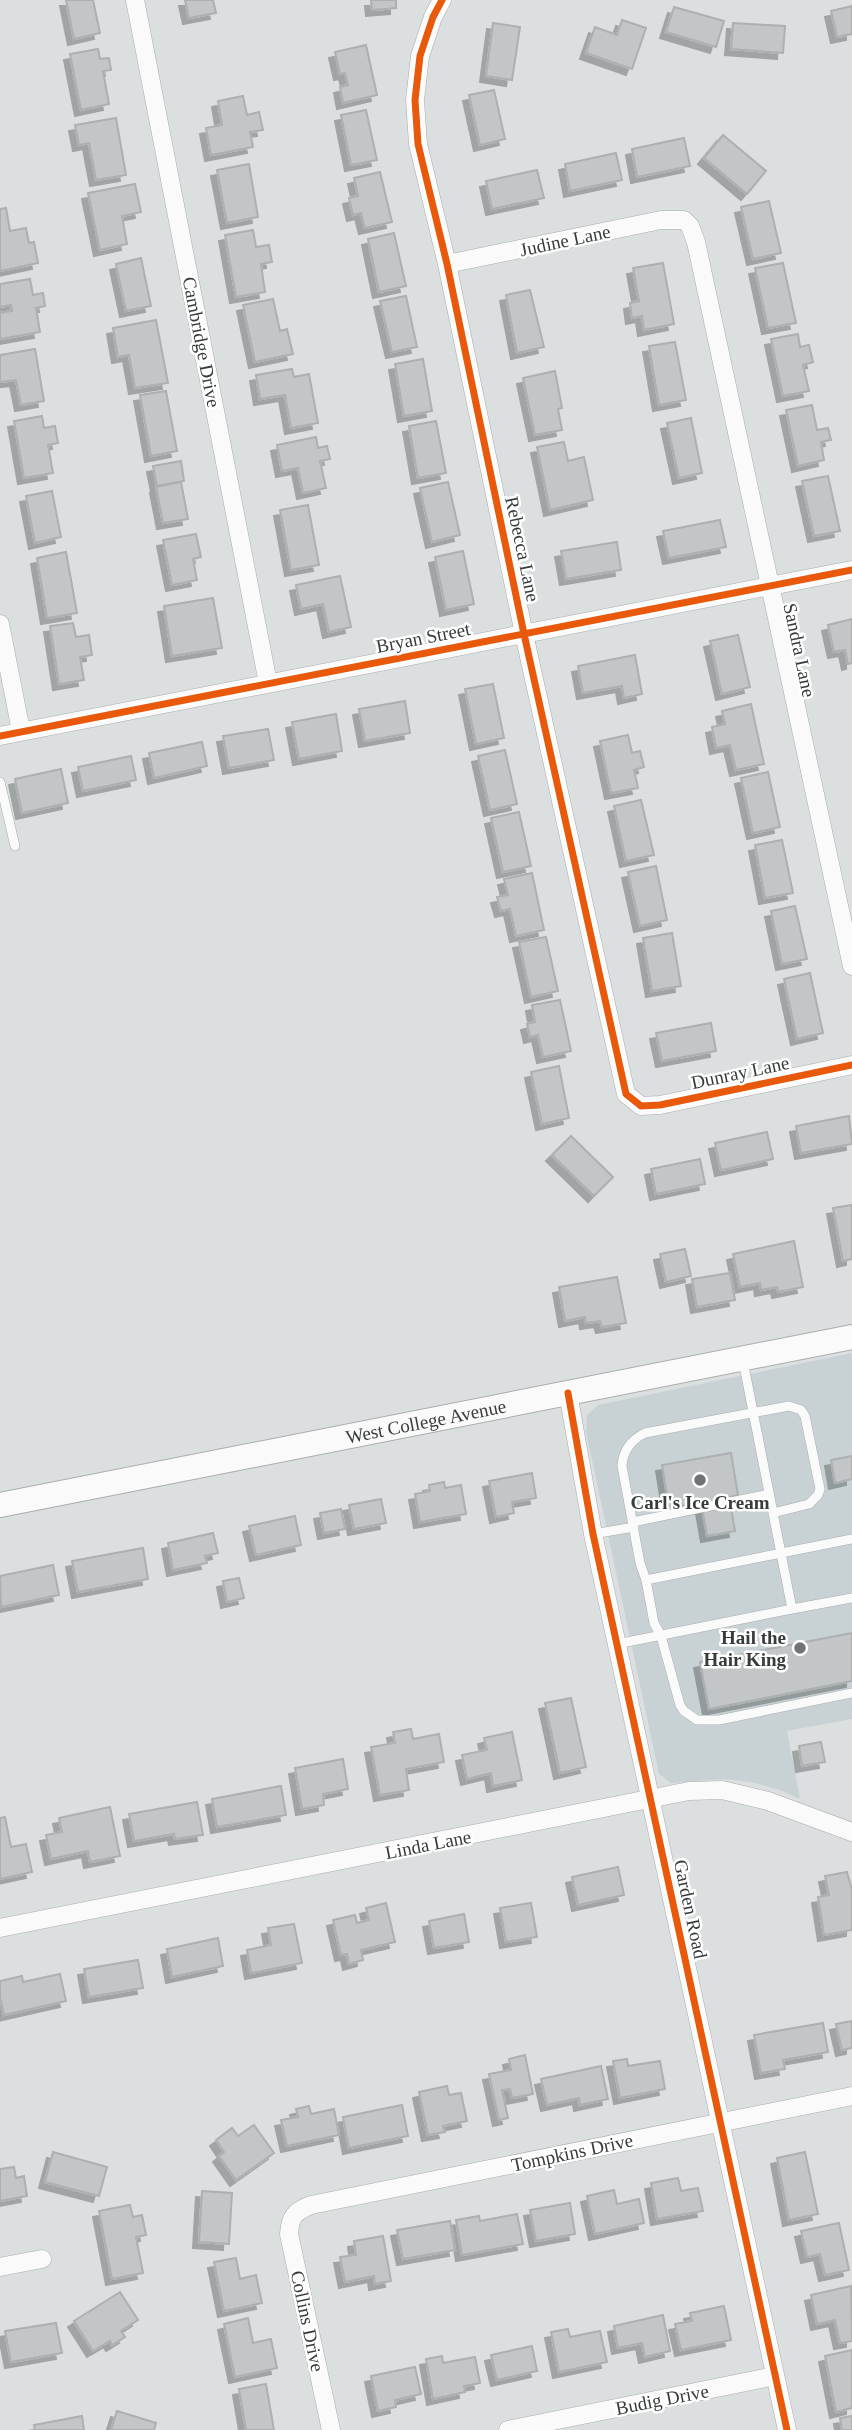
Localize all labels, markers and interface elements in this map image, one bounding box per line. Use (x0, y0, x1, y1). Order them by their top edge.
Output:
street label: Judine Lane (518, 221, 612, 260)
street label: Cambridge Drive (179, 275, 224, 409)
street label: Rebecca Lane (501, 495, 544, 604)
street label: Sandra Lane (779, 601, 820, 699)
street label: Bryan Street (374, 618, 473, 657)
street label: Dunray Lane (689, 1052, 791, 1093)
street label: West College Avenue (344, 1395, 508, 1448)
marker: Carl's Ice Cream (692, 1472, 708, 1488)
place label: Carl's Ice Cream (631, 1492, 770, 1513)
place label: Hail the Hair King (703, 1627, 786, 1670)
marker: Hail the Hair King (792, 1640, 808, 1656)
street label: Linda Lane (383, 1826, 473, 1863)
street label: Garden Road (670, 1858, 711, 1961)
street label: Tompkins Drive (509, 2129, 635, 2176)
street label: Collins Drive (287, 2269, 328, 2374)
street label: Budig Drive (614, 2380, 710, 2419)

